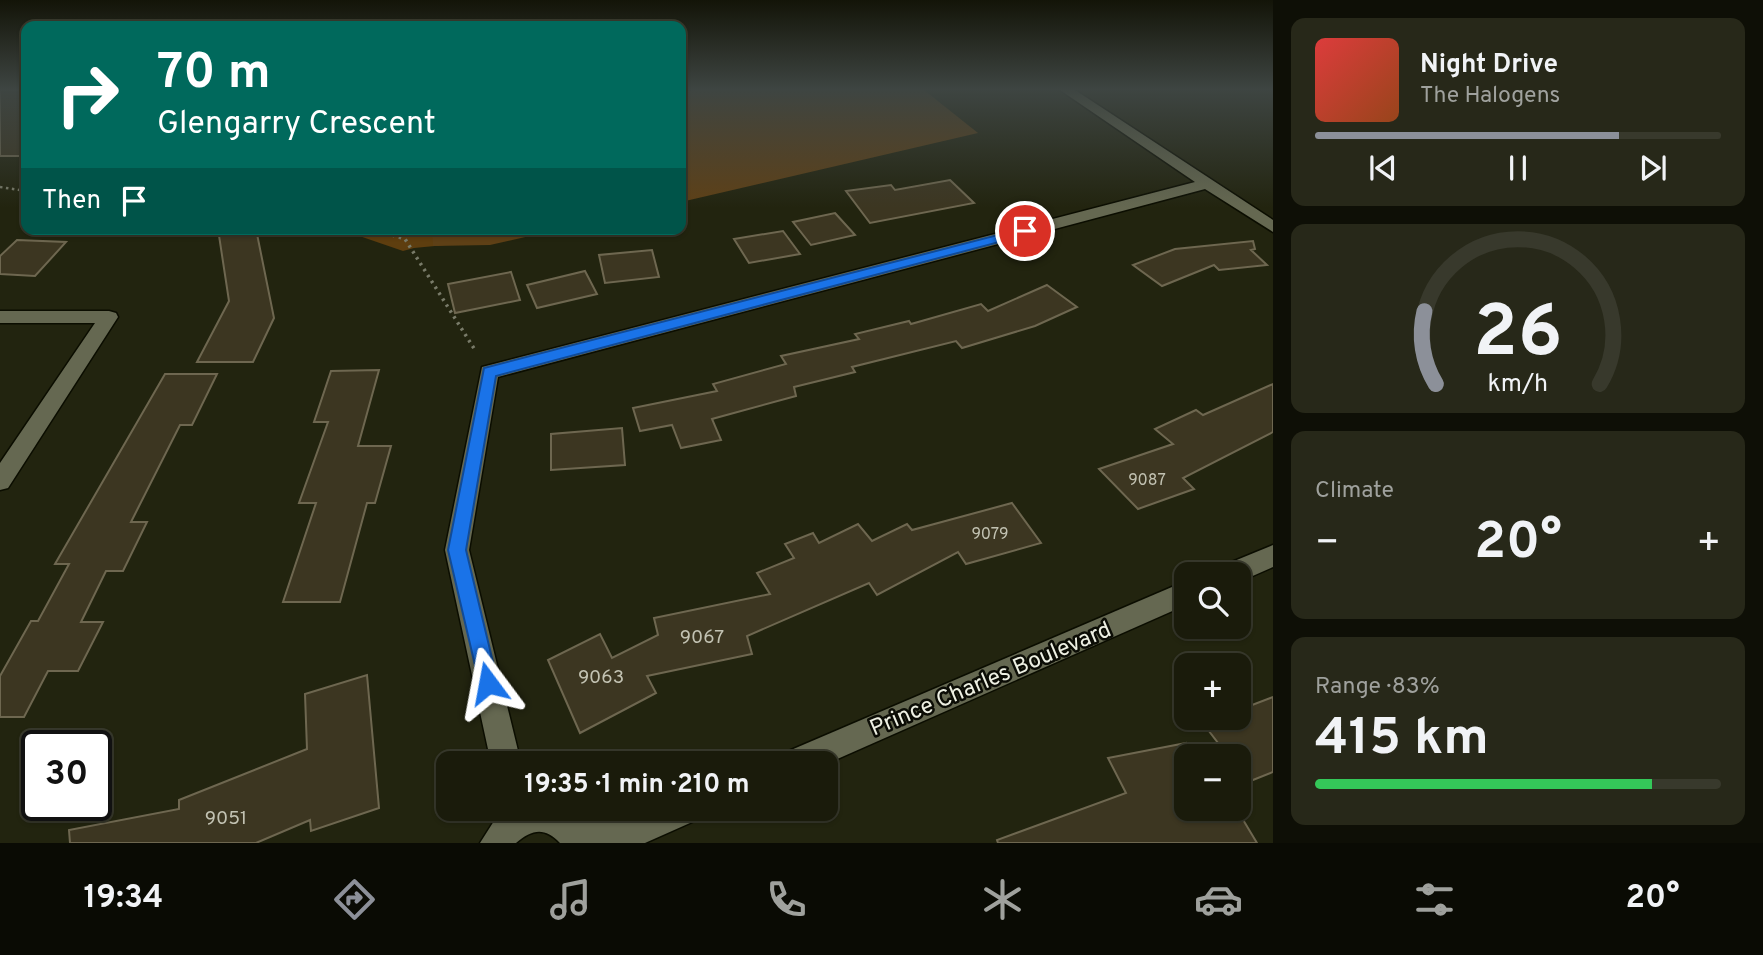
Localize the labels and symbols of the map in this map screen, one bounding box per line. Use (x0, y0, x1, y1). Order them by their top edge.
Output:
pin (995, 201, 1055, 261)
house number: 9087 (1128, 471, 1166, 491)
house number: 9079 (971, 525, 1009, 545)
street label: Prince Charles Boulevard (866, 616, 1116, 744)
house number: 9067 (680, 626, 724, 650)
position arrow (451, 646, 525, 720)
house number: 9063 (578, 666, 624, 690)
speed limit sign: 30 (21, 730, 112, 821)
house number: 9051 (205, 807, 247, 831)

